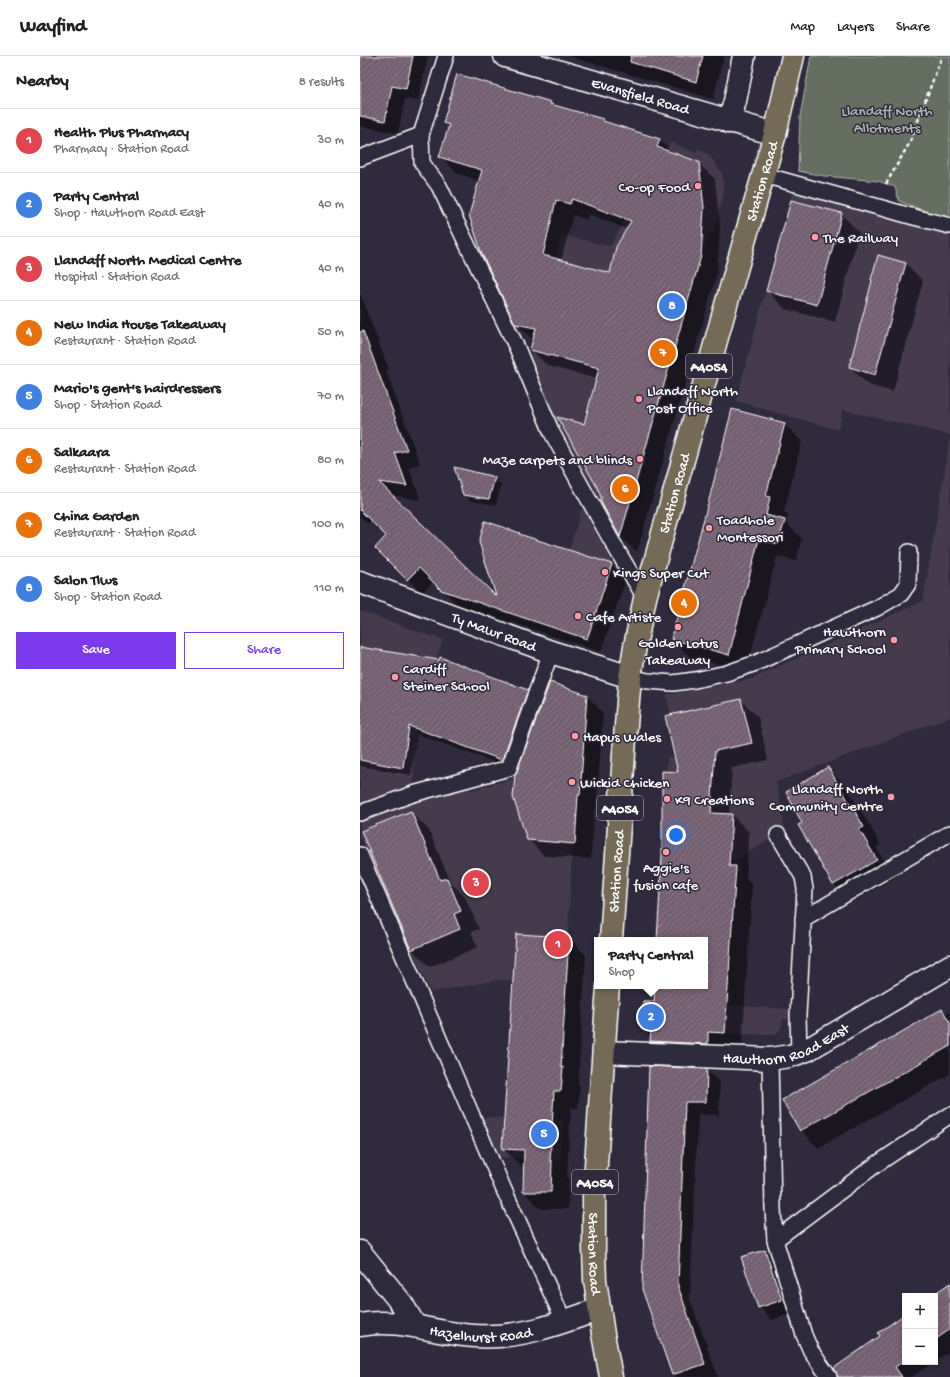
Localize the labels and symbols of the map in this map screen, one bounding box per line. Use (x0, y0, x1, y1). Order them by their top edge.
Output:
street label: Evansfield Road (589, 74, 692, 120)
park label: Llandaff North Allotments (841, 103, 933, 138)
street label: Station Road (743, 139, 784, 224)
place label: Co-op Food (619, 179, 691, 197)
marker: Co-op Food (693, 181, 703, 191)
place label: The Railway (822, 230, 899, 248)
marker: The Railway (810, 232, 820, 242)
pin: 8 (659, 291, 685, 321)
pin: 7 (650, 338, 676, 368)
road number: A4054 (686, 354, 732, 378)
place label: Llandaff North Post Office (646, 383, 738, 418)
marker: Llandaff North Post Office (634, 394, 644, 404)
street label: Station Road (656, 450, 696, 536)
place label: Maze carpets and blinds (483, 452, 632, 470)
marker: Maze carpets and blinds (635, 454, 645, 464)
pin: 6 (612, 474, 638, 504)
place label: Toadhole Montessori (716, 512, 784, 547)
marker: Toadhole Montessori (704, 523, 714, 533)
place label: Kings Super Cut (613, 565, 710, 583)
marker: Kings Super Cut (600, 567, 610, 577)
pin: 4 (671, 588, 697, 618)
street label: Ty Mawr Road (448, 609, 539, 657)
place label: Cafe Artiste (586, 609, 662, 627)
marker: Cafe Artiste (573, 611, 583, 621)
marker: Golden Lotus Takeaway (673, 622, 683, 632)
place label: Hawthorn Primary School (794, 624, 886, 659)
place label: Golden Lotus Takeaway (638, 635, 718, 670)
marker: Hawthorn Primary School (889, 635, 899, 645)
place label: Cardiff Steiner School (403, 661, 490, 696)
marker: Cardiff Steiner School (390, 672, 400, 682)
place label: Hapus Wales (583, 729, 662, 747)
marker: Hapus Wales (570, 731, 580, 741)
place label: Wickid Chicken (580, 775, 669, 793)
marker: Wickid Chicken (567, 777, 577, 787)
place label: Llandaff North Community Centre (769, 781, 883, 816)
place label: K9 Creations (675, 792, 754, 810)
marker: Llandaff North Community Centre (886, 792, 896, 802)
marker: K9 Creations (662, 794, 672, 804)
road number: A4054 (597, 796, 643, 820)
your location (666, 825, 686, 845)
street label: Station Road (606, 829, 630, 913)
marker: Aggie's fusion cafe (661, 847, 671, 857)
place label: Aggie's fusion cafe (633, 860, 699, 895)
pin: 3 (463, 868, 489, 898)
pin: 1 (545, 929, 571, 959)
pin: 2 (638, 1002, 664, 1032)
street label: Hawthorn Road East (722, 1019, 854, 1070)
pin: 5 (531, 1119, 557, 1149)
road number: A4054 (572, 1170, 618, 1194)
street label: Station Road (583, 1212, 604, 1297)
street label: Hazelhurst Road (428, 1322, 535, 1347)

